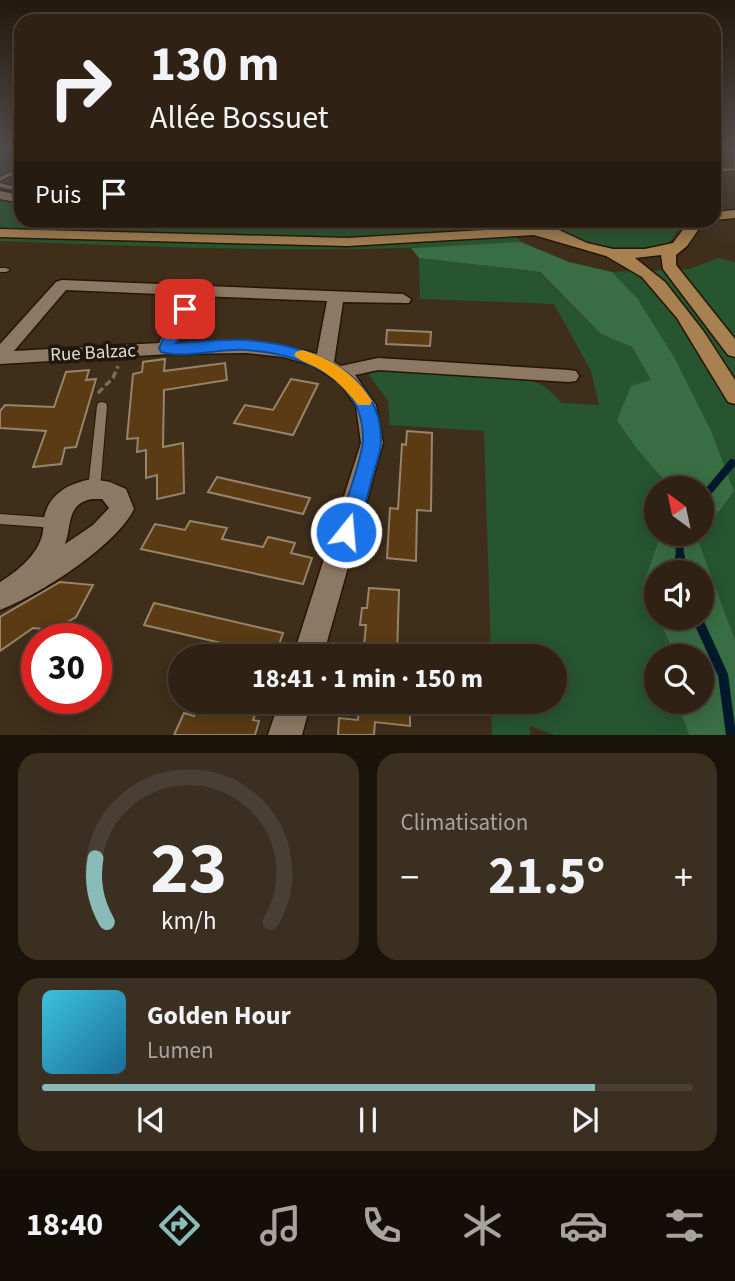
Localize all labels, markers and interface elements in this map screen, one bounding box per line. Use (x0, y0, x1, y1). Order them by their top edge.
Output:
text: 130 m (150, 30, 279, 100)
icon: right (35, 42, 126, 133)
text: Allée Bossuet (150, 95, 329, 141)
icon: arrive (95, 175, 133, 213)
text: Puis (35, 176, 81, 213)
pin (155, 279, 215, 339)
icon: arrive (166, 290, 204, 328)
street label: Rue Balzac (49, 337, 137, 369)
north arrow (644, 476, 714, 546)
map controls (644, 476, 714, 714)
position arrow (309, 495, 383, 569)
button: sound (644, 560, 714, 630)
speed limit sign: 30 (21, 623, 112, 714)
button: search (644, 644, 714, 714)
text: 18:41 · 1 min · 150 m (252, 660, 483, 697)
text: Climatisation (401, 806, 528, 839)
text: 23 (150, 818, 227, 922)
text: 21.5° (488, 840, 605, 914)
text: − (401, 851, 419, 905)
text: + (674, 851, 693, 905)
text: km/h (161, 903, 216, 939)
text: Golden Hour (147, 997, 291, 1034)
text: Lumen (147, 1034, 214, 1067)
icon: previous (132, 1101, 170, 1139)
icon: pause (349, 1101, 387, 1139)
icon: next (566, 1101, 604, 1139)
icon: directions (155, 1201, 204, 1250)
icon: music (256, 1201, 305, 1250)
icon: phone (357, 1201, 406, 1250)
icon: climate (458, 1201, 507, 1250)
icon: car (559, 1201, 608, 1250)
icon: filters (660, 1201, 709, 1250)
text: 18:40 (26, 1202, 103, 1248)

